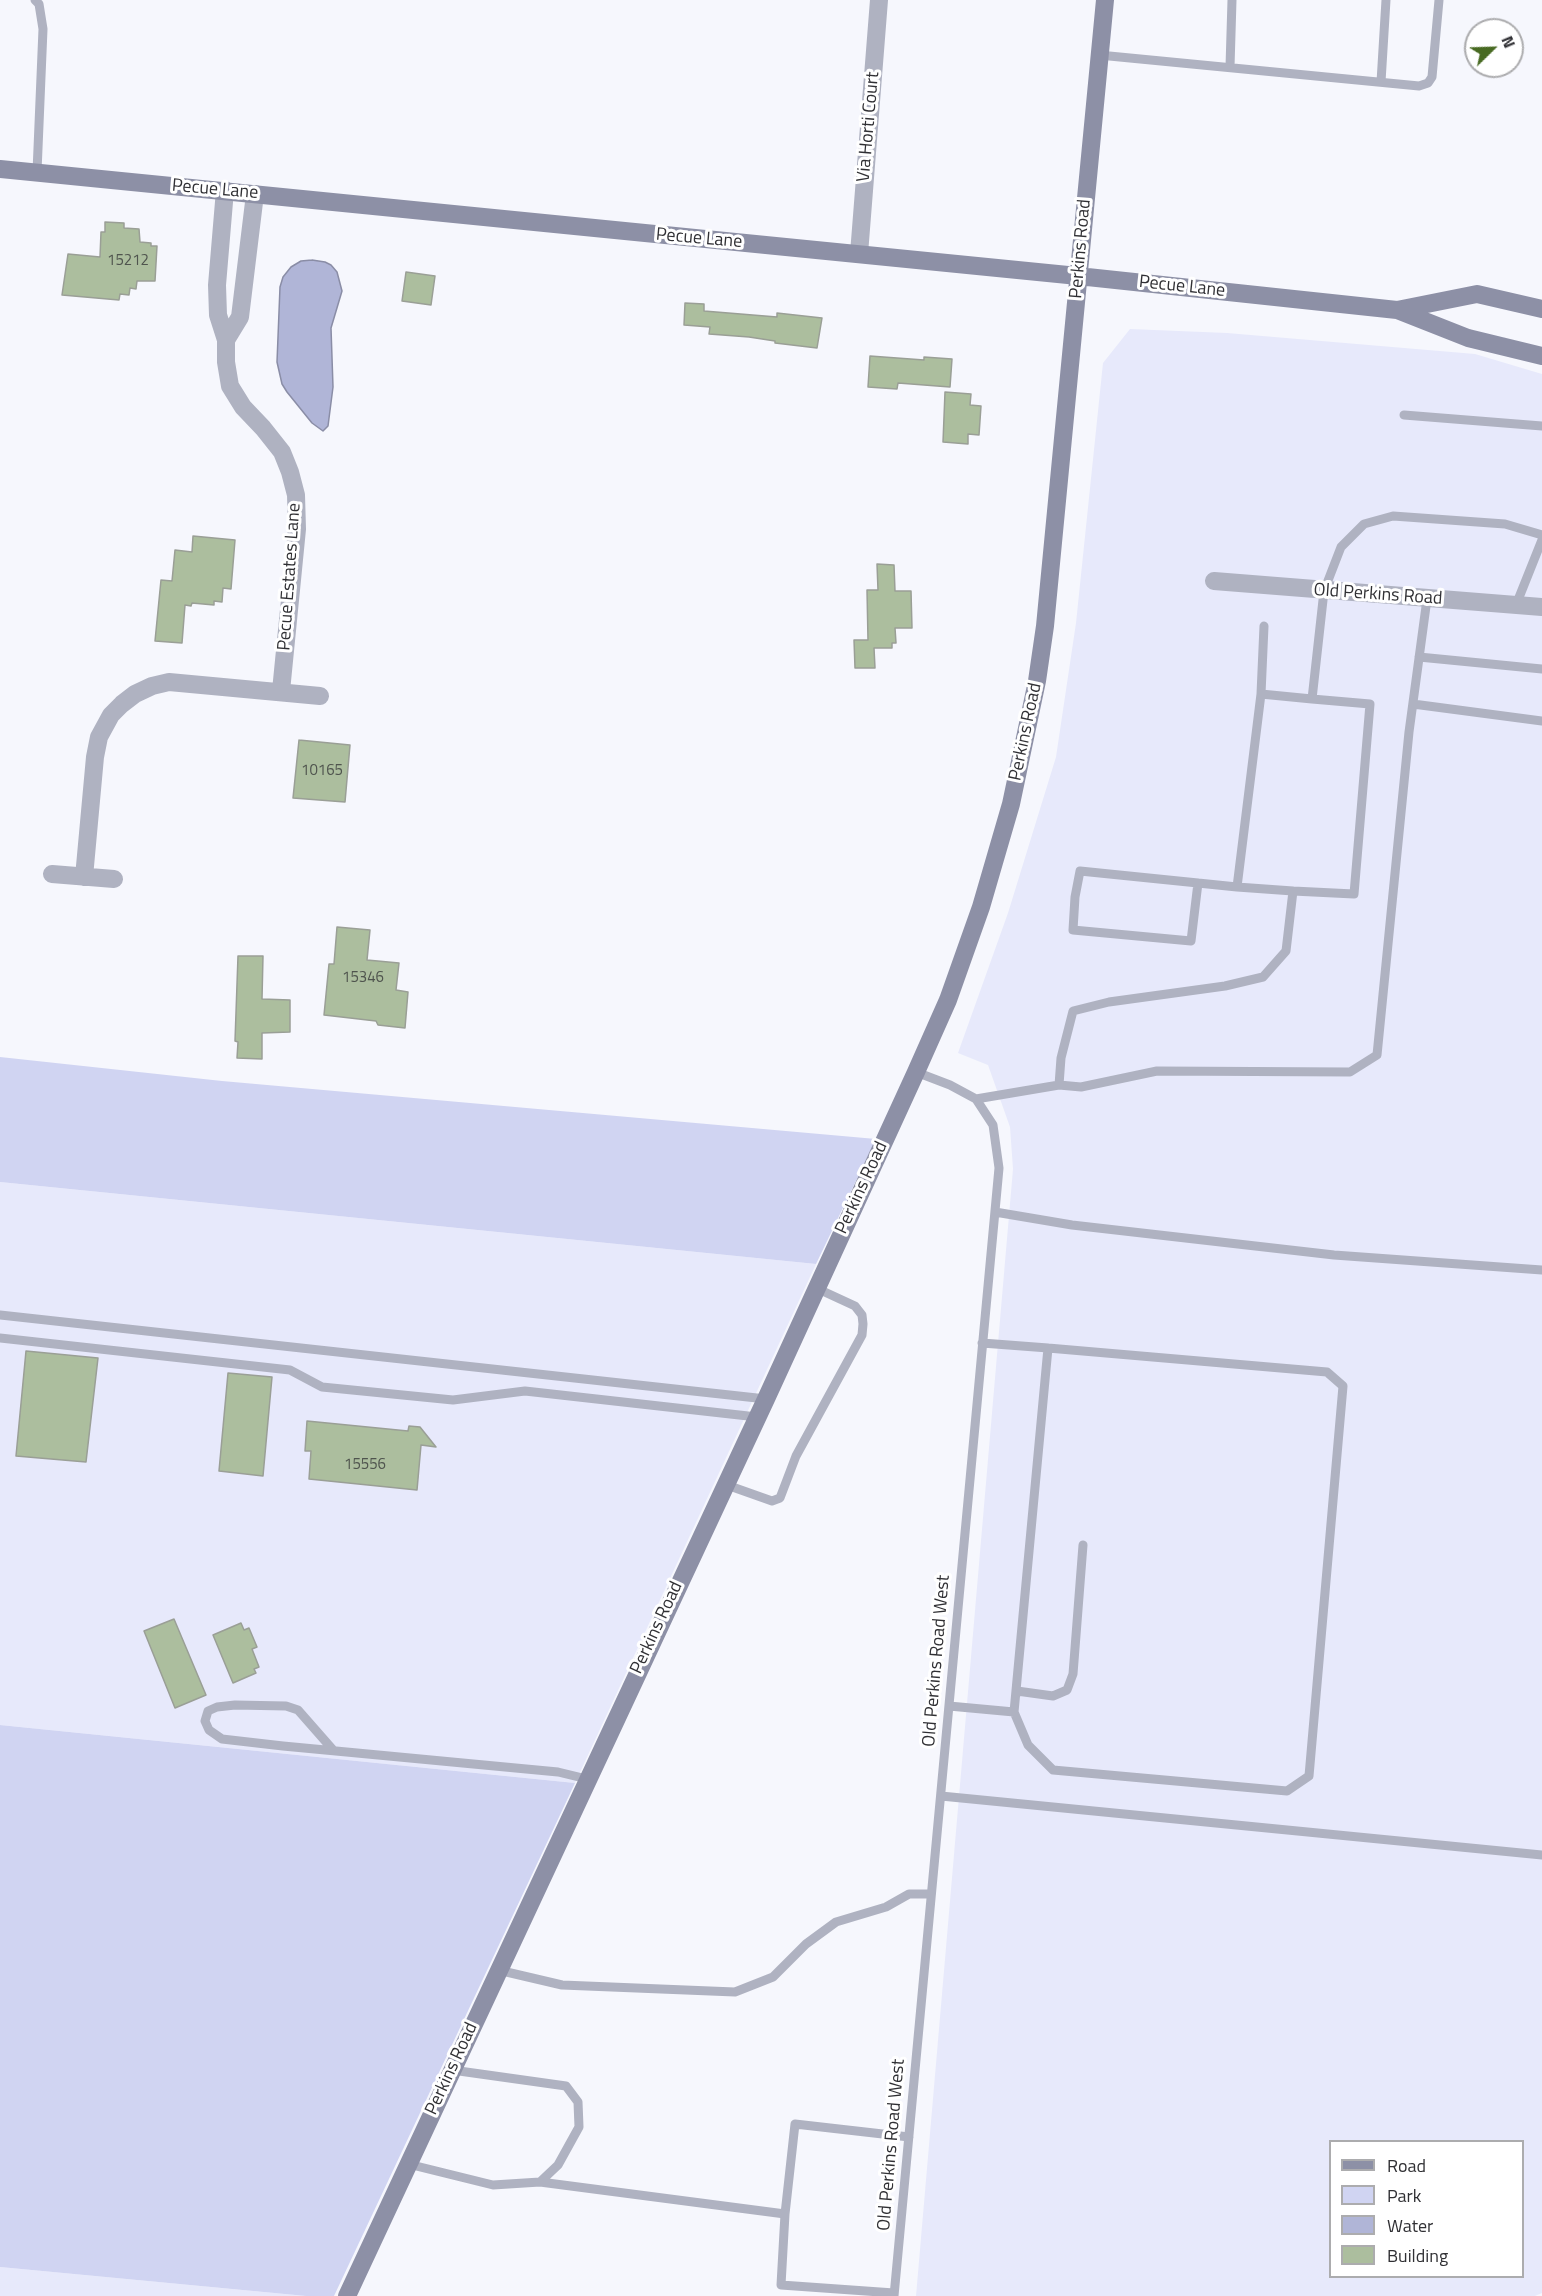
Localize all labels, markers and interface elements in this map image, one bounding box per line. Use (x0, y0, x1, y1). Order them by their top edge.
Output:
north arrow (1464, 18, 1524, 78)
text: N (1496, 32, 1522, 52)
street label: Via Horti Court (853, 71, 885, 183)
street label: Pecue Lane (171, 175, 259, 205)
street label: Perkins Road (1066, 199, 1096, 299)
street label: Pecue Lane (655, 224, 743, 254)
house number: 15212 (107, 252, 149, 270)
street label: Pecue Lane (1138, 272, 1226, 302)
street label: Pecue Estates Lane (274, 502, 306, 652)
street label: Old Perkins Road (1313, 580, 1443, 610)
street label: Perkins Road (1005, 681, 1047, 783)
house number: 10165 (301, 762, 343, 780)
house number: 15346 (342, 969, 384, 987)
street label: Perkins Road (831, 1138, 893, 1238)
house number: 15556 (344, 1456, 386, 1474)
street label: Old Perkins Road West (919, 1574, 955, 1748)
street label: Perkins Road (626, 1578, 688, 1678)
street label: Perkins Road (421, 2019, 483, 2119)
street label: Old Perkins Road West (874, 2058, 910, 2232)
legend (1329, 2140, 1524, 2278)
text: Road (1387, 2152, 1426, 2179)
text: Park (1387, 2182, 1421, 2209)
text: Water (1387, 2212, 1433, 2239)
text: Building (1387, 2242, 1448, 2269)

